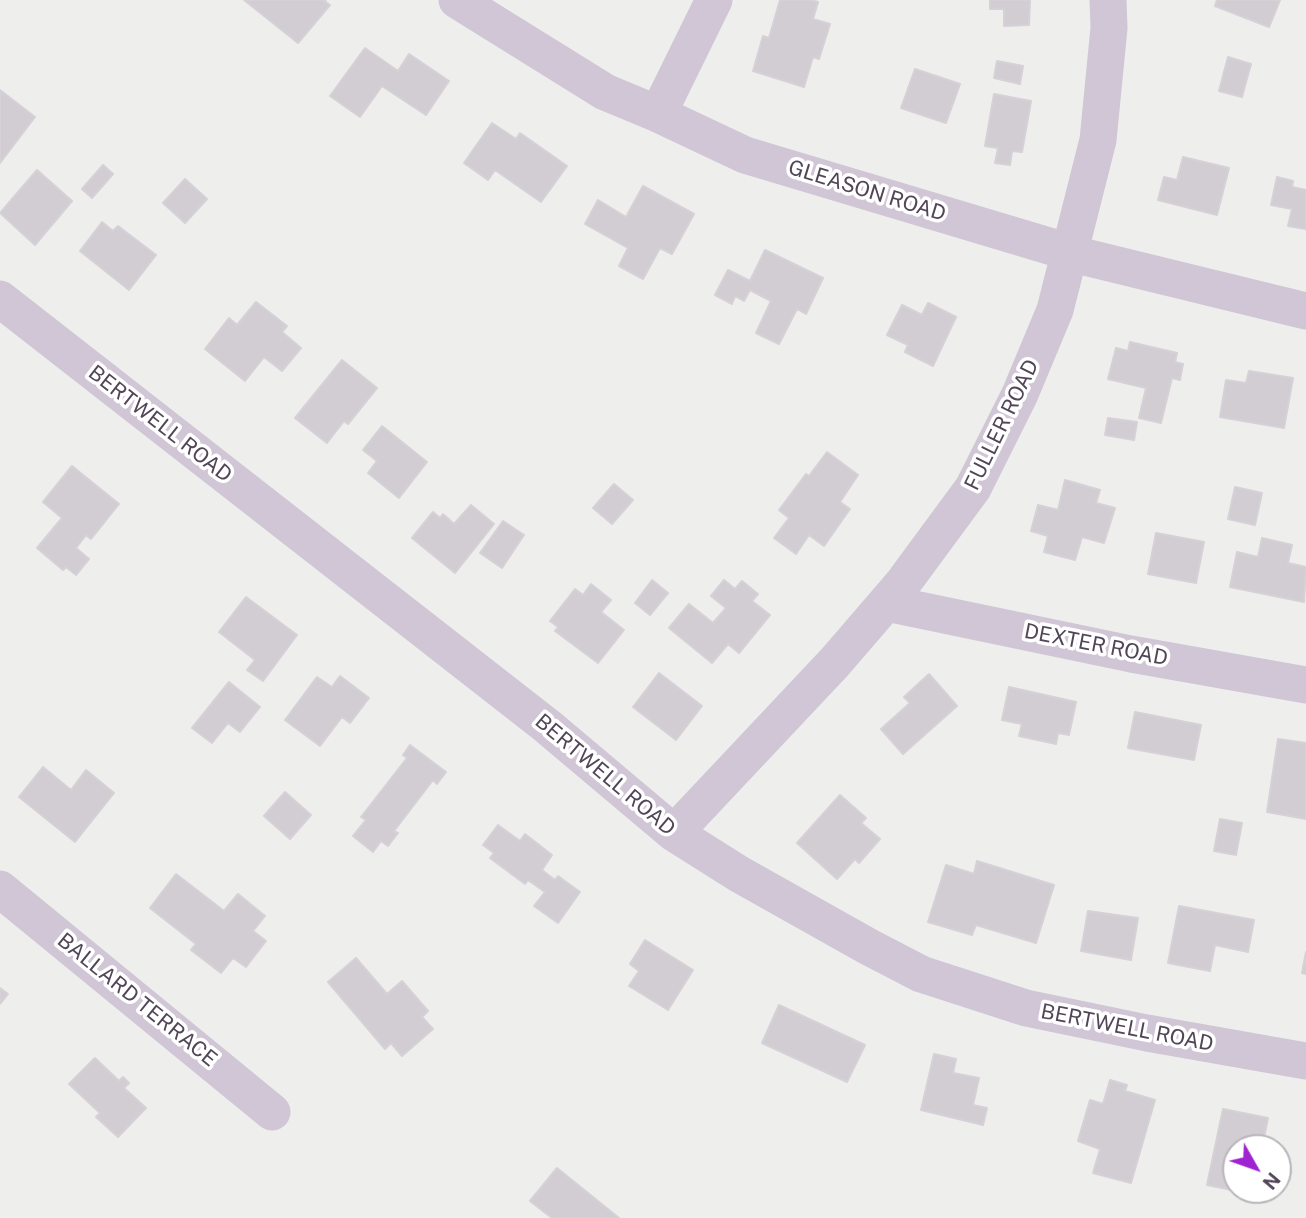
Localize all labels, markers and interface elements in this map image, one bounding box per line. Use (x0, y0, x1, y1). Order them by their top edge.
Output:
street label: GLEASON ROAD (785, 155, 949, 227)
street label: FULLER ROAD (960, 356, 1044, 494)
street label: BERTWELL ROAD (83, 360, 237, 488)
street label: DEXTER ROAD (1022, 619, 1170, 671)
street label: BERTWELL ROAD (530, 709, 680, 841)
street label: BALLARD TERRACE (52, 928, 222, 1072)
street label: BERTWELL ROAD (1039, 999, 1215, 1057)
north arrow (1222, 1134, 1292, 1204)
text: N (1258, 1168, 1285, 1194)

